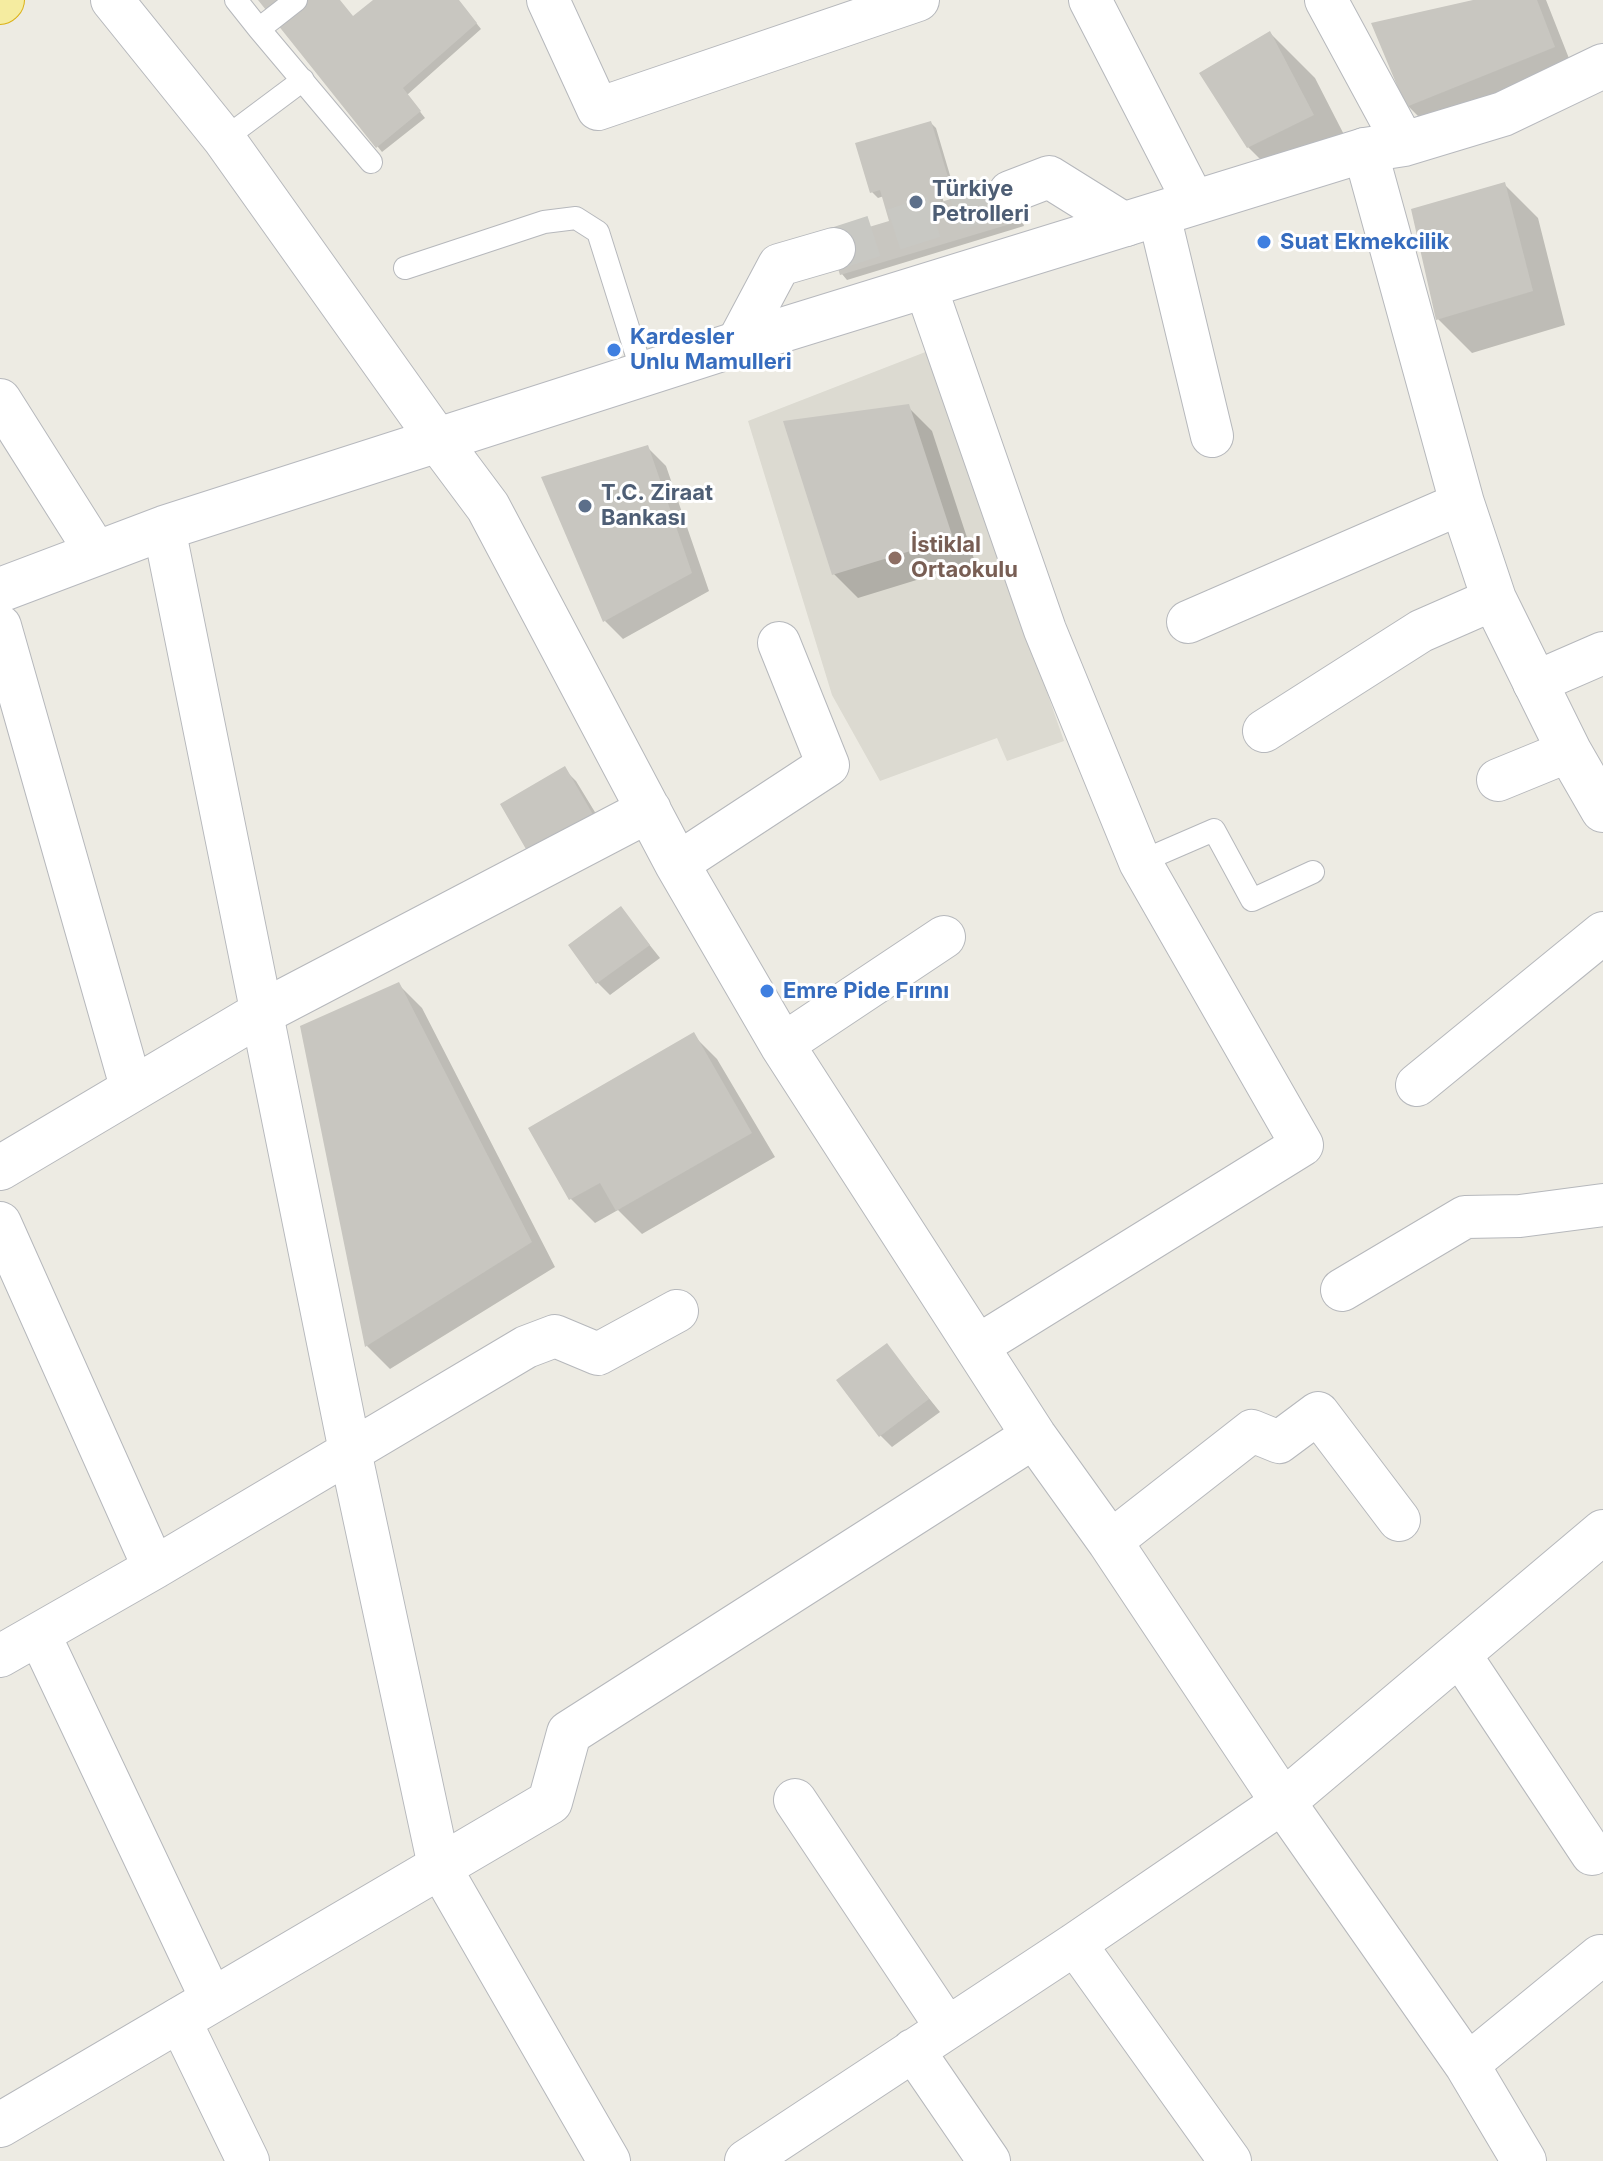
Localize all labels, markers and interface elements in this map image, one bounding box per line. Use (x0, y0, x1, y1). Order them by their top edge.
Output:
place label: Türkiye Petrolleri (932, 176, 1029, 228)
marker: Türkiye Petrolleri (907, 193, 925, 211)
place label: Suat Ekmekcilik (1280, 229, 1449, 255)
marker: Suat Ekmekcilik (1255, 233, 1273, 251)
place label: Kardesler Unlu Mamulleri (630, 324, 792, 376)
marker: Kardesler Unlu Mamulleri (605, 341, 623, 359)
place label: T.C. Ziraat Bankası (601, 480, 713, 532)
marker: T.C. Ziraat Bankası (576, 497, 594, 515)
place label: İstiklal Ortaokulu (911, 532, 1018, 584)
marker: İstiklal Ortaokulu (886, 549, 904, 567)
place label: Emre Pide Fırını (783, 978, 949, 1004)
marker: Emre Pide Fırını (758, 982, 776, 1000)

